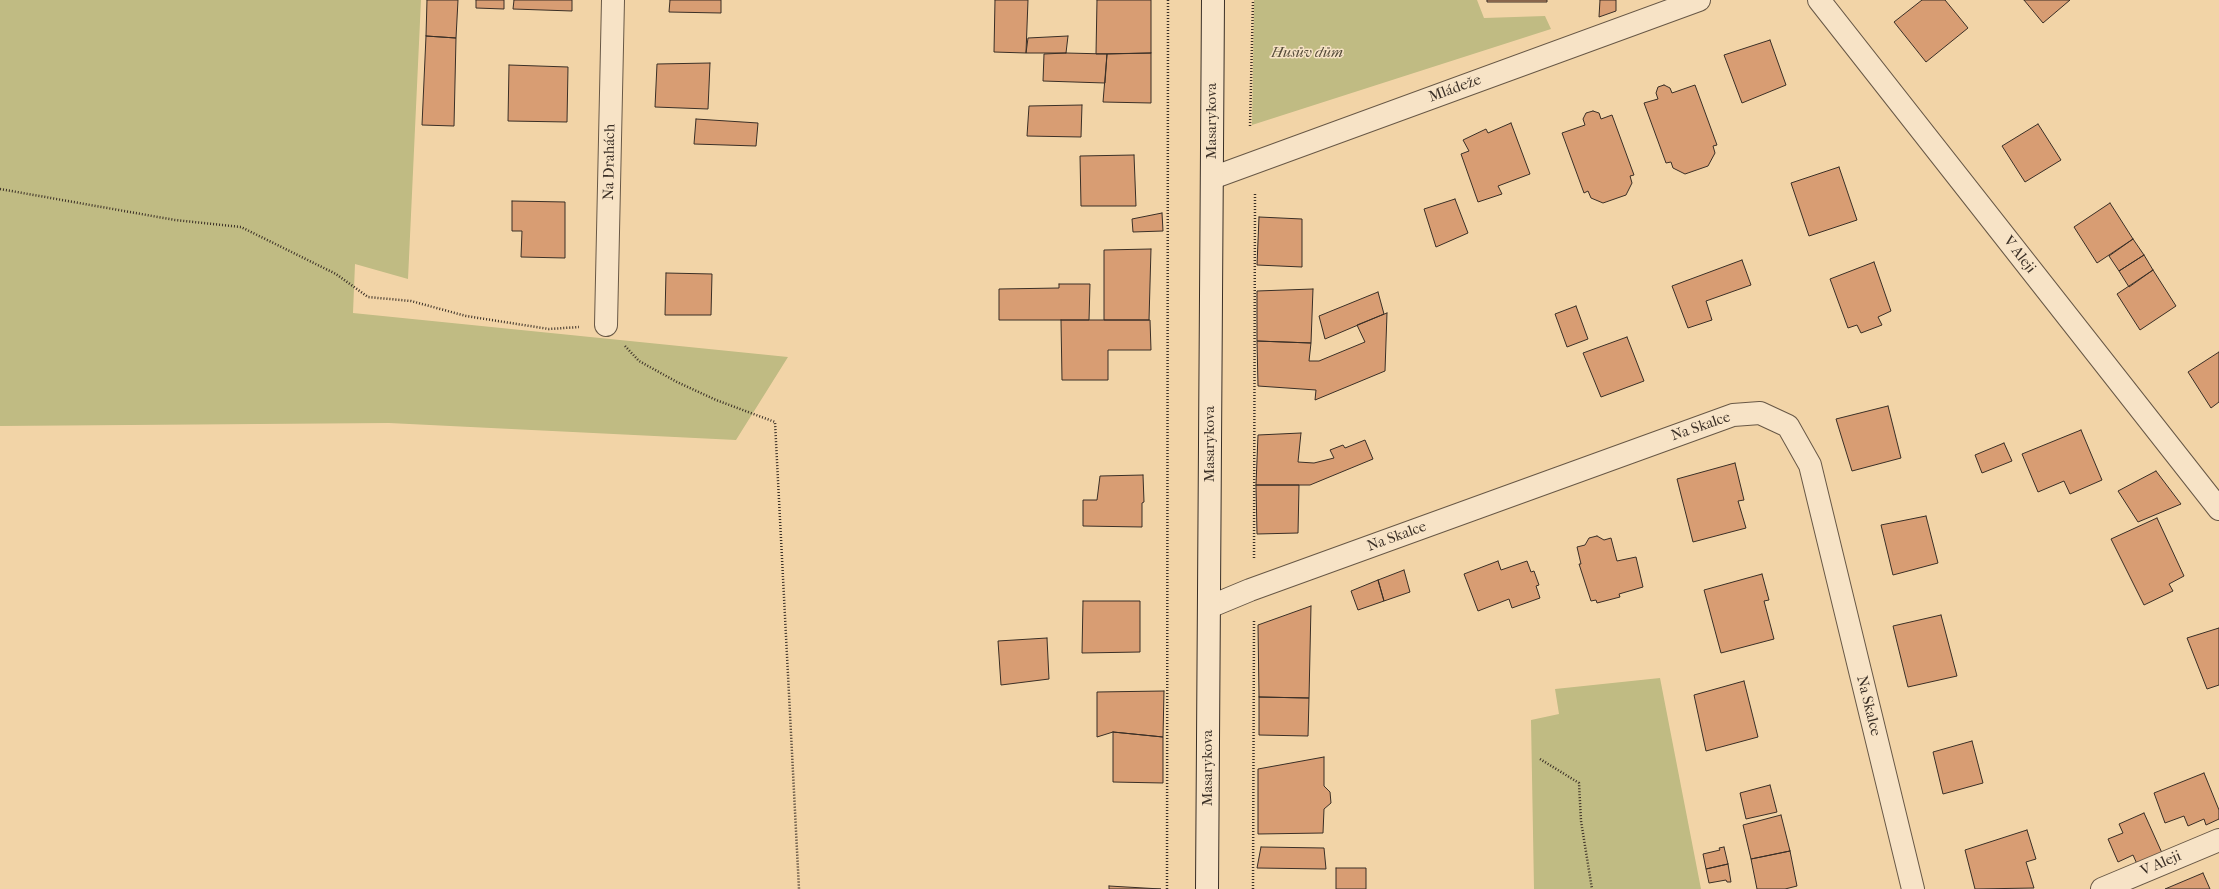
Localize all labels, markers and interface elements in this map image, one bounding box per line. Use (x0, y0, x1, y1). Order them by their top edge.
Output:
park label: Husův dům (1271, 44, 1343, 62)
street label: Mládeže (1426, 71, 1484, 107)
street label: Masarykova (1203, 83, 1221, 159)
street label: Na Drahách (600, 124, 620, 200)
street label: V Aleji (1999, 233, 2039, 277)
street label: Masarykova (1201, 406, 1219, 482)
street label: Na Skalce (1669, 408, 1733, 446)
street label: Na Skalce (1365, 518, 1429, 556)
street label: Na Skalce (1852, 674, 1884, 738)
street label: Masarykova (1199, 730, 1217, 806)
street label: V Aleji (2138, 847, 2184, 881)

